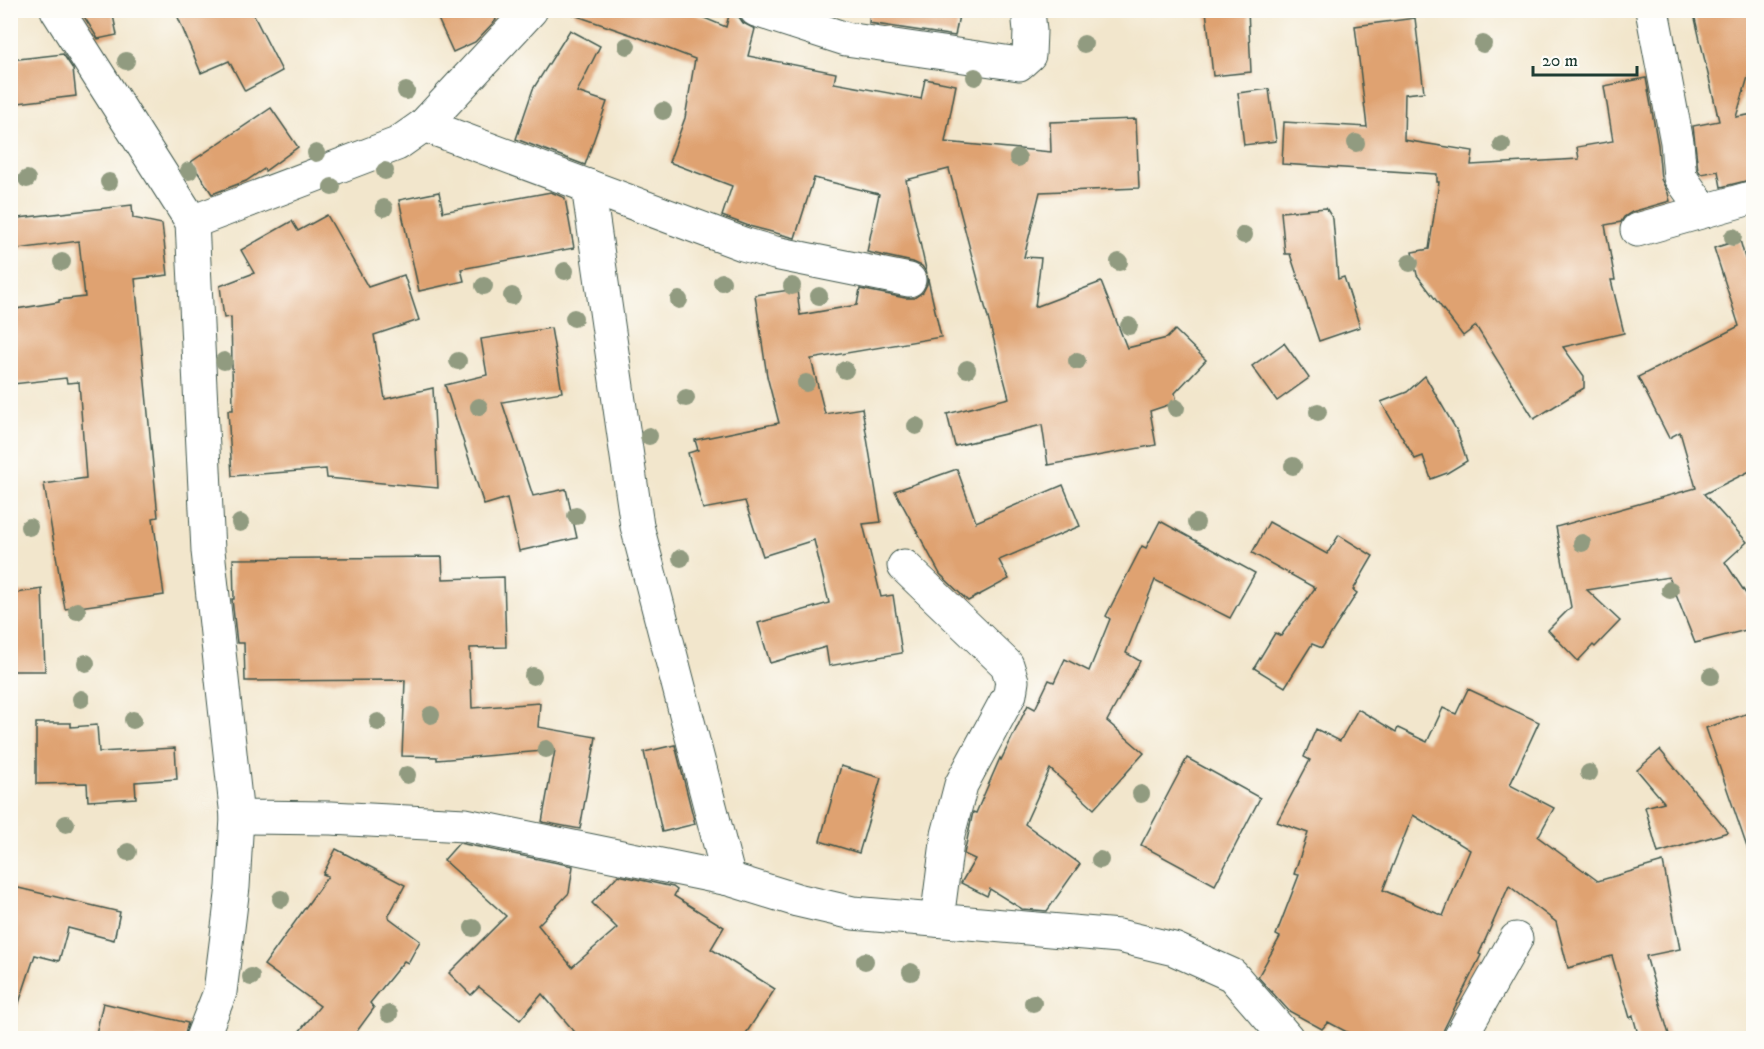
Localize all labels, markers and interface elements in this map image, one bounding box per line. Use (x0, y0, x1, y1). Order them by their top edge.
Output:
scale bar (1533, 39, 1636, 77)
text: 20 m (1542, 50, 1578, 72)

